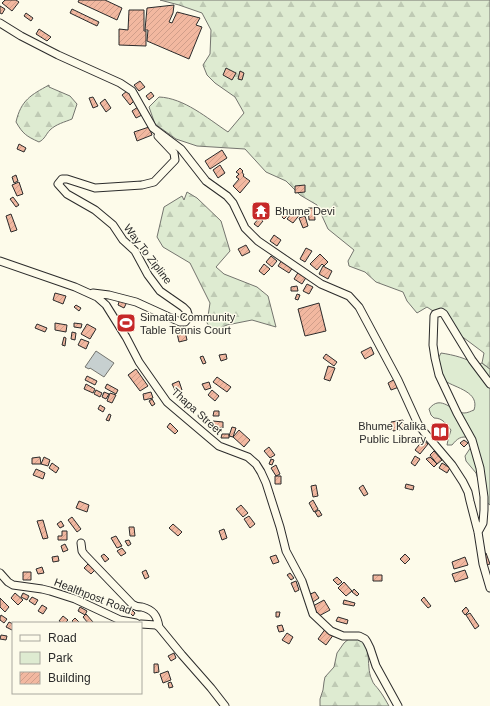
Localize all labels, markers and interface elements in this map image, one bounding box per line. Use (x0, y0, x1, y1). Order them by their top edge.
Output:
temple icon: Bhume Devi (250, 200, 272, 222)
place label: Bhume Devi (275, 205, 335, 217)
street label: Way To Zipline (122, 222, 174, 286)
place label: Simatal Community Table Tennis Court (140, 311, 236, 336)
sports icon: Simatal Community Table Tennis Court (115, 312, 137, 334)
street label: Thapa Street (169, 385, 225, 437)
place label: Bhume Kalika Public Library (358, 420, 427, 445)
library icon: Bhume Kalika Public Library (429, 421, 451, 443)
street label: Healthpost Road (53, 576, 133, 616)
legend (12, 622, 142, 694)
text: Road (48, 631, 77, 645)
text: Park (48, 651, 74, 665)
text: Building (48, 671, 91, 685)

